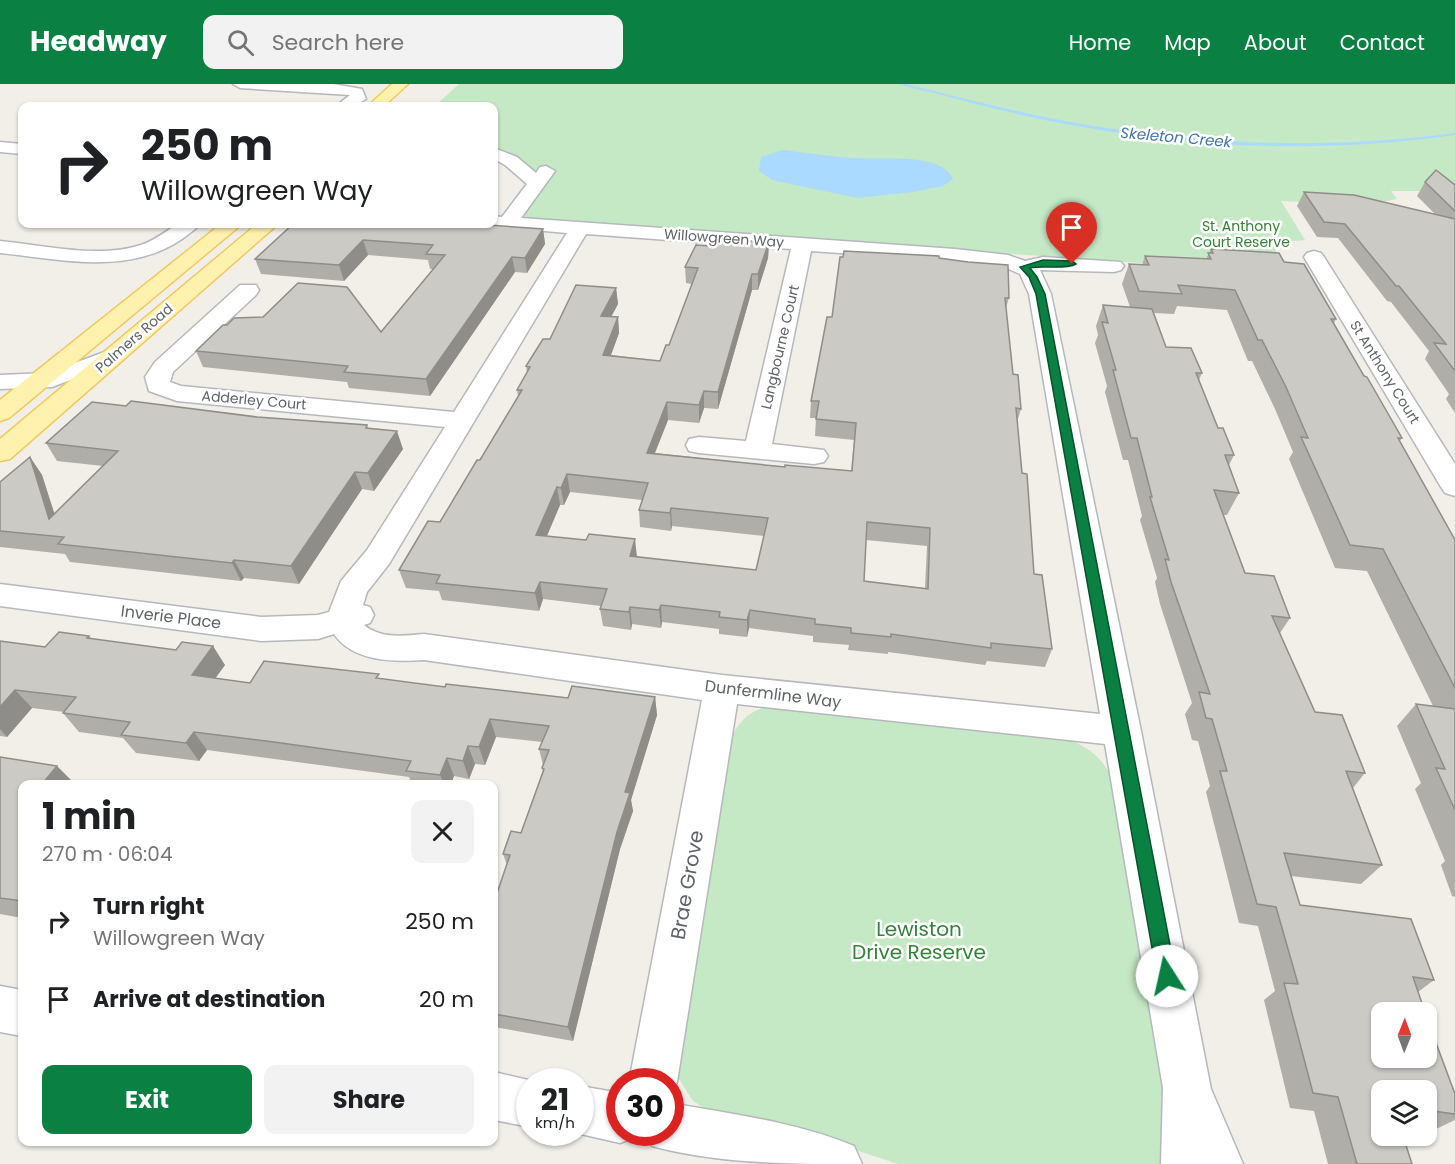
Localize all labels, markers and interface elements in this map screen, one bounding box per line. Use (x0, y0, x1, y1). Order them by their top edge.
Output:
search box (203, 15, 623, 69)
text: Headway (30, 22, 167, 61)
icon: search (224, 26, 257, 59)
text: Search here (272, 27, 404, 58)
text: Home (1069, 28, 1131, 57)
text: Map (1164, 28, 1211, 57)
text: About (1244, 28, 1307, 57)
text: Contact (1340, 28, 1425, 57)
text: 250 m (141, 116, 273, 175)
water label: Skeleton Creek (1120, 122, 1234, 152)
icon: right (42, 126, 120, 204)
text: Willowgreen Way (141, 172, 373, 209)
pin (1046, 202, 1097, 264)
icon: arrive (1055, 211, 1088, 244)
park label: St. Anthony Court Reserve (1192, 216, 1290, 252)
street label: Willowgreen Way (663, 224, 785, 252)
street label: Langbourne Court (756, 283, 804, 411)
street label: Palmers Road (91, 299, 177, 377)
street label: St Anthony Court (1345, 317, 1425, 427)
street label: Adderley Court (201, 385, 307, 415)
street label: Inverie Place (120, 599, 223, 635)
street label: Dunfermline Way (704, 674, 842, 714)
text: 1 min (42, 791, 136, 842)
button: close (411, 800, 474, 863)
street label: Brae Grove (664, 828, 710, 942)
text: 270 m · 06:04 (42, 840, 173, 868)
text: Turn right (93, 891, 204, 922)
icon: right (42, 905, 75, 938)
text: 250 m (405, 906, 474, 937)
park label: Lewiston Drive Reserve (852, 915, 986, 966)
text: Willowgreen Way (93, 924, 265, 952)
position arrow (1135, 944, 1199, 1008)
icon: arrive (42, 983, 75, 1016)
text: Arrive at destination (93, 984, 325, 1015)
text: 20 m (419, 984, 474, 1015)
north arrow (1371, 1002, 1437, 1068)
map controls (1371, 1002, 1437, 1146)
button: Exit (42, 1065, 252, 1134)
button: Share (264, 1065, 474, 1134)
speed limit sign: 30 (606, 1068, 684, 1146)
text: 21 (541, 1078, 569, 1121)
button: layers (1371, 1080, 1437, 1146)
text: km/h (535, 1112, 575, 1133)

